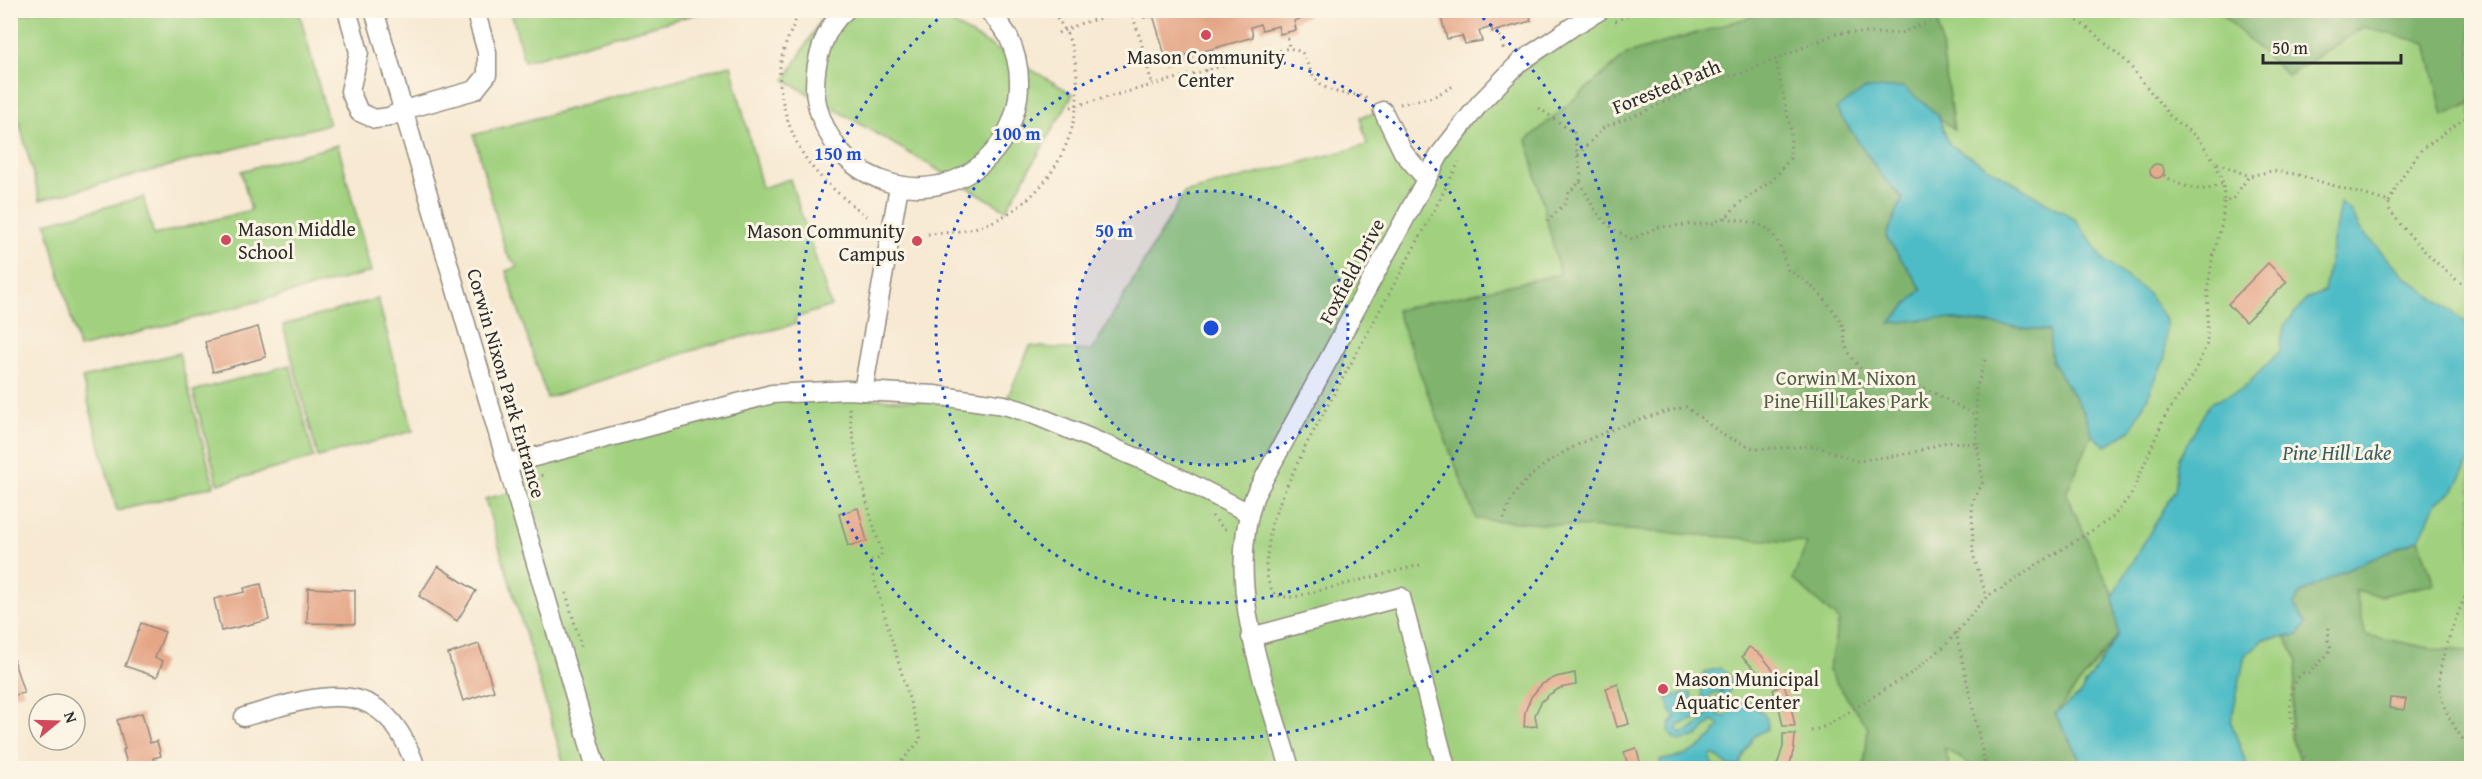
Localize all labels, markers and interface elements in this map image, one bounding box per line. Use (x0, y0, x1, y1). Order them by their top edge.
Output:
scale bar (2263, 27, 2401, 65)
marker: Mason Community Center (1199, 28, 1213, 42)
text: 50 m (2272, 34, 2308, 61)
place label: Mason Community Center (1127, 42, 1285, 94)
street label: Forested Path (1608, 51, 1724, 121)
text: 100 m (993, 120, 1041, 147)
text: 150 m (814, 140, 862, 167)
street label: Foxfield Drive (1311, 213, 1391, 329)
place label: Mason Middle School (238, 214, 356, 266)
place label: Mason Community Campus (747, 216, 905, 268)
text: 50 m (1095, 217, 1134, 244)
marker: Mason Middle School (219, 233, 233, 247)
marker: Mason Community Campus (910, 234, 924, 248)
street label: Corwin Nixon Park Entrance (460, 265, 554, 501)
centre of rings (1201, 318, 1221, 338)
park label: Corwin M. Nixon Pine Hill Lakes Park (1763, 363, 1929, 415)
water label: Pine Hill Lake (2282, 437, 2391, 468)
place label: Mason Municipal Aquatic Center (1675, 664, 1819, 716)
marker: Mason Municipal Aquatic Center (1656, 682, 1670, 696)
north arrow (27, 692, 87, 752)
text: N (58, 708, 84, 726)

